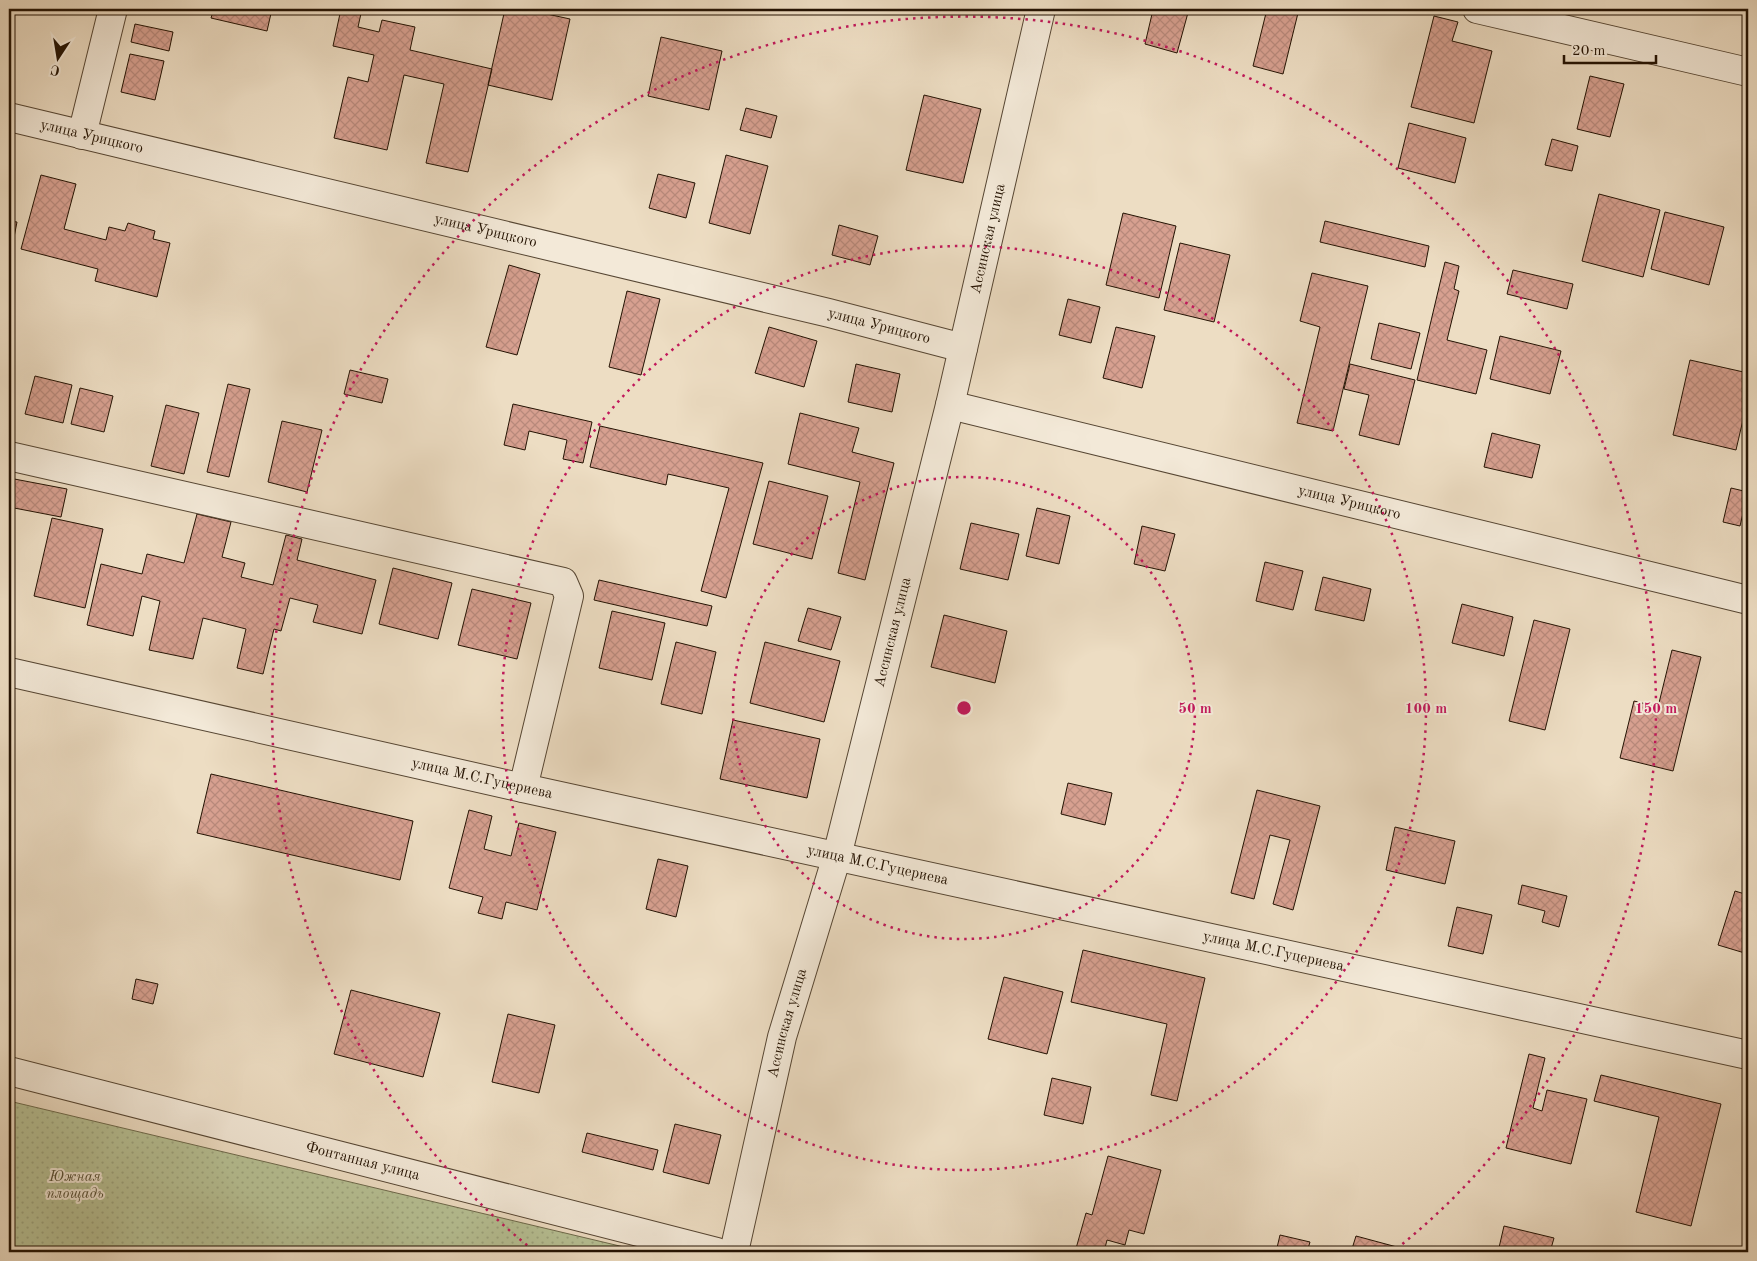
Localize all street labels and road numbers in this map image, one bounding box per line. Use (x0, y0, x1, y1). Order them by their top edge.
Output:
street label: улица Урицкого (39, 117, 145, 156)
street label: Ассинская улица (968, 182, 1008, 295)
street label: улица Урицкого (433, 211, 538, 250)
street label: улица Урицкого (826, 306, 932, 347)
street label: улица Урицкого (1296, 483, 1402, 522)
street label: Ассинская улица (872, 575, 914, 689)
street label: улица М.С.Гуцериева (410, 756, 555, 802)
street label: улица М.С.Гуцериева (806, 843, 950, 888)
street label: улица М.С.Гуцериева (1202, 929, 1346, 974)
street label: Ассинская улица (766, 966, 810, 1079)
street label: Фонтанная улица (304, 1140, 422, 1183)

